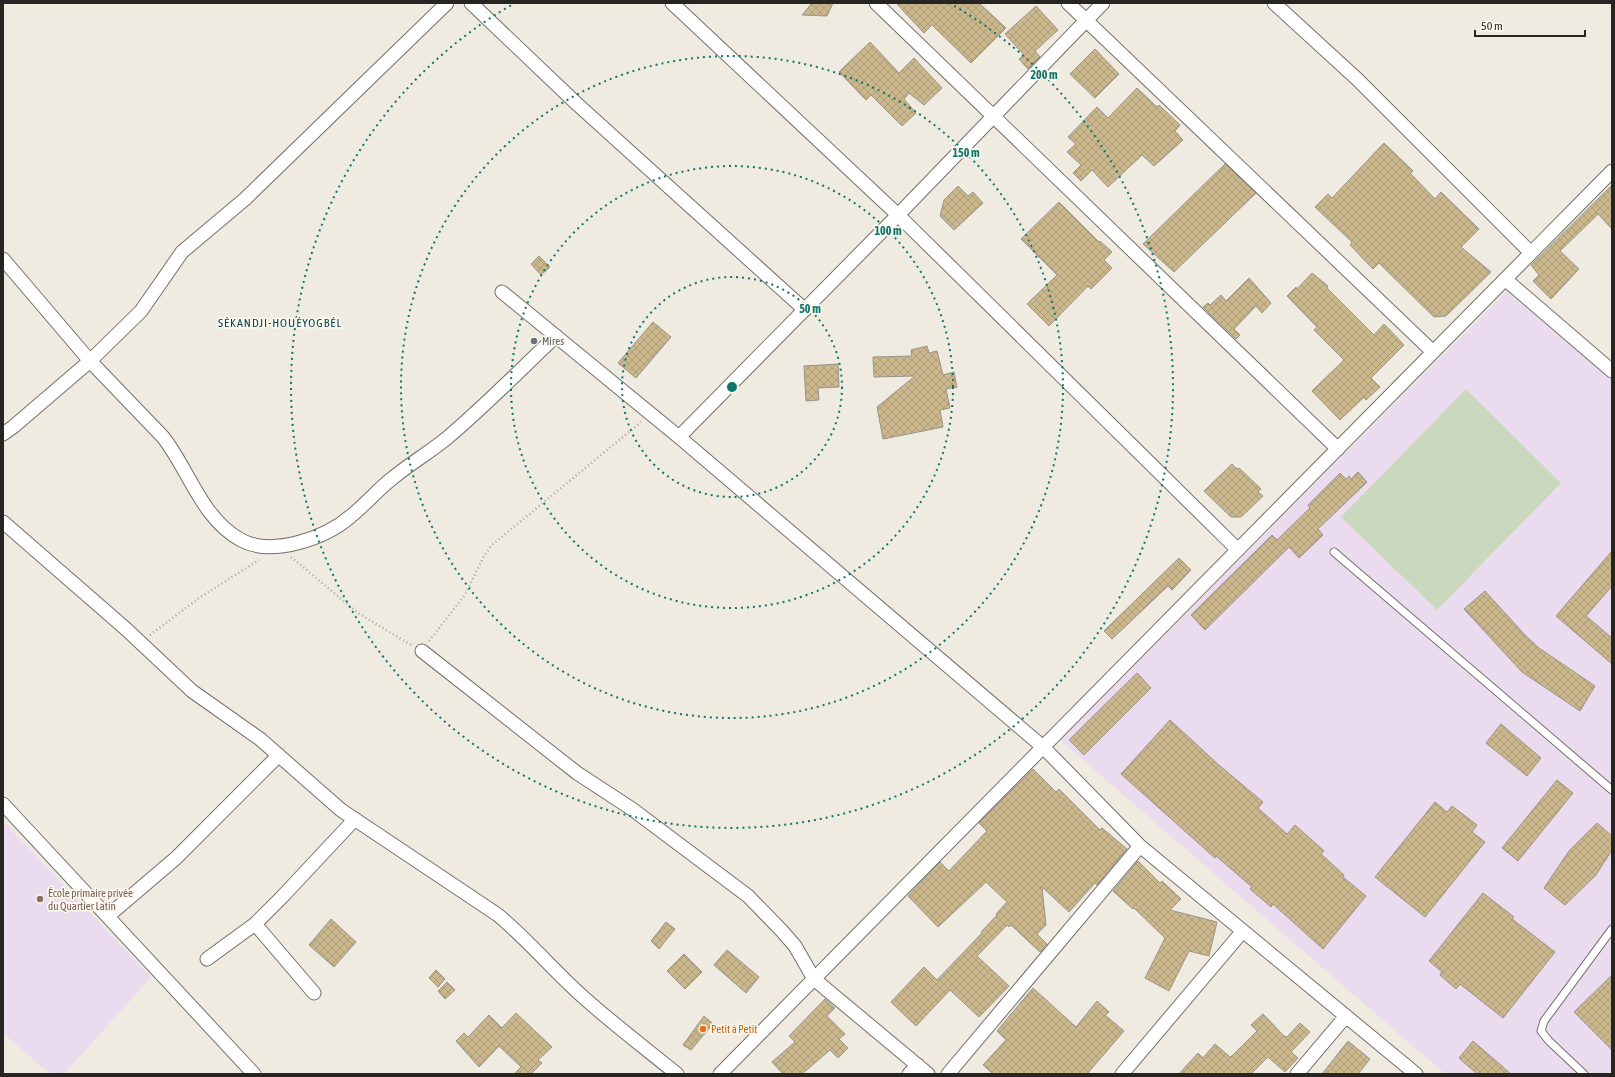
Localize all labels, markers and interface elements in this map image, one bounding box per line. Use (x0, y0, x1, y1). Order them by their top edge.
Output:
scale bar (1475, 12, 1585, 38)
text: 50 m (1481, 19, 1503, 33)
text: 200 m (1030, 68, 1058, 82)
text: 150 m (952, 146, 980, 160)
text: 100 m (874, 224, 902, 238)
text: 50 m (799, 302, 821, 316)
district label: SÈKANDJI-HOUÉYOGBÉL (218, 316, 342, 330)
place label: Mires (542, 335, 564, 347)
marker: Mires (529, 336, 539, 346)
centre of rings (725, 380, 739, 394)
place label: École primaire privée du Quartier Latin (48, 887, 133, 912)
marker: École primaire privée du Quartier Latin (35, 894, 45, 904)
place label: Petit à Petit (711, 1023, 757, 1035)
marker: Petit à Petit (698, 1024, 708, 1034)

